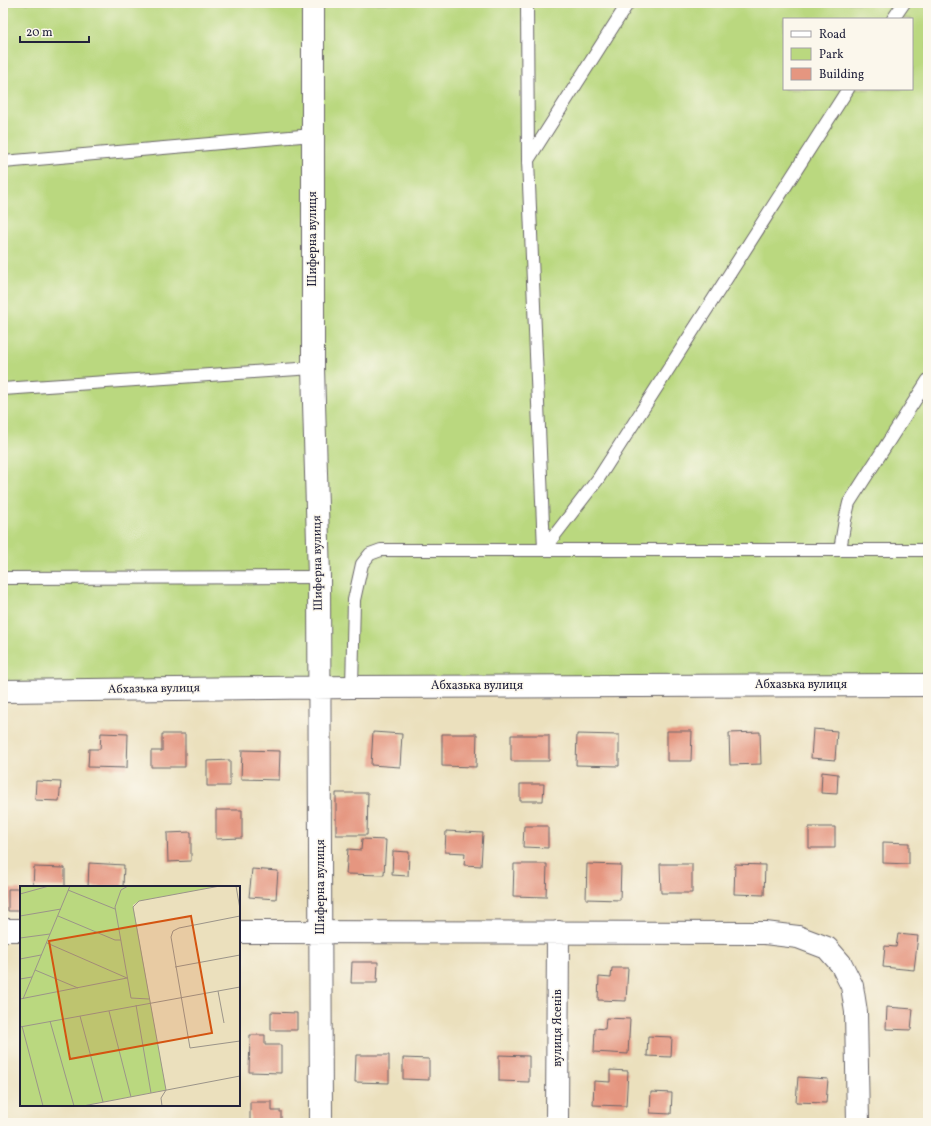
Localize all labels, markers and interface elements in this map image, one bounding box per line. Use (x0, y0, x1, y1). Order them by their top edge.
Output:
scale bar (20, 18, 89, 44)
legend (783, 18, 913, 90)
text: 20 m (26, 25, 53, 41)
text: Road (819, 27, 846, 43)
text: Park (819, 47, 844, 63)
text: Building (819, 67, 864, 83)
street label: Шиферна вулиця (305, 191, 321, 287)
street label: Шиферна вулиця (309, 515, 327, 611)
street label: Абхазька вулиця (755, 677, 847, 693)
street label: Абхазька вулиця (431, 678, 523, 694)
street label: Абхазька вулиця (108, 680, 200, 698)
street label: Шиферна вулиця (313, 839, 329, 935)
inset map (20, 886, 240, 1106)
street label: вулиця Ясенів (550, 989, 566, 1067)

